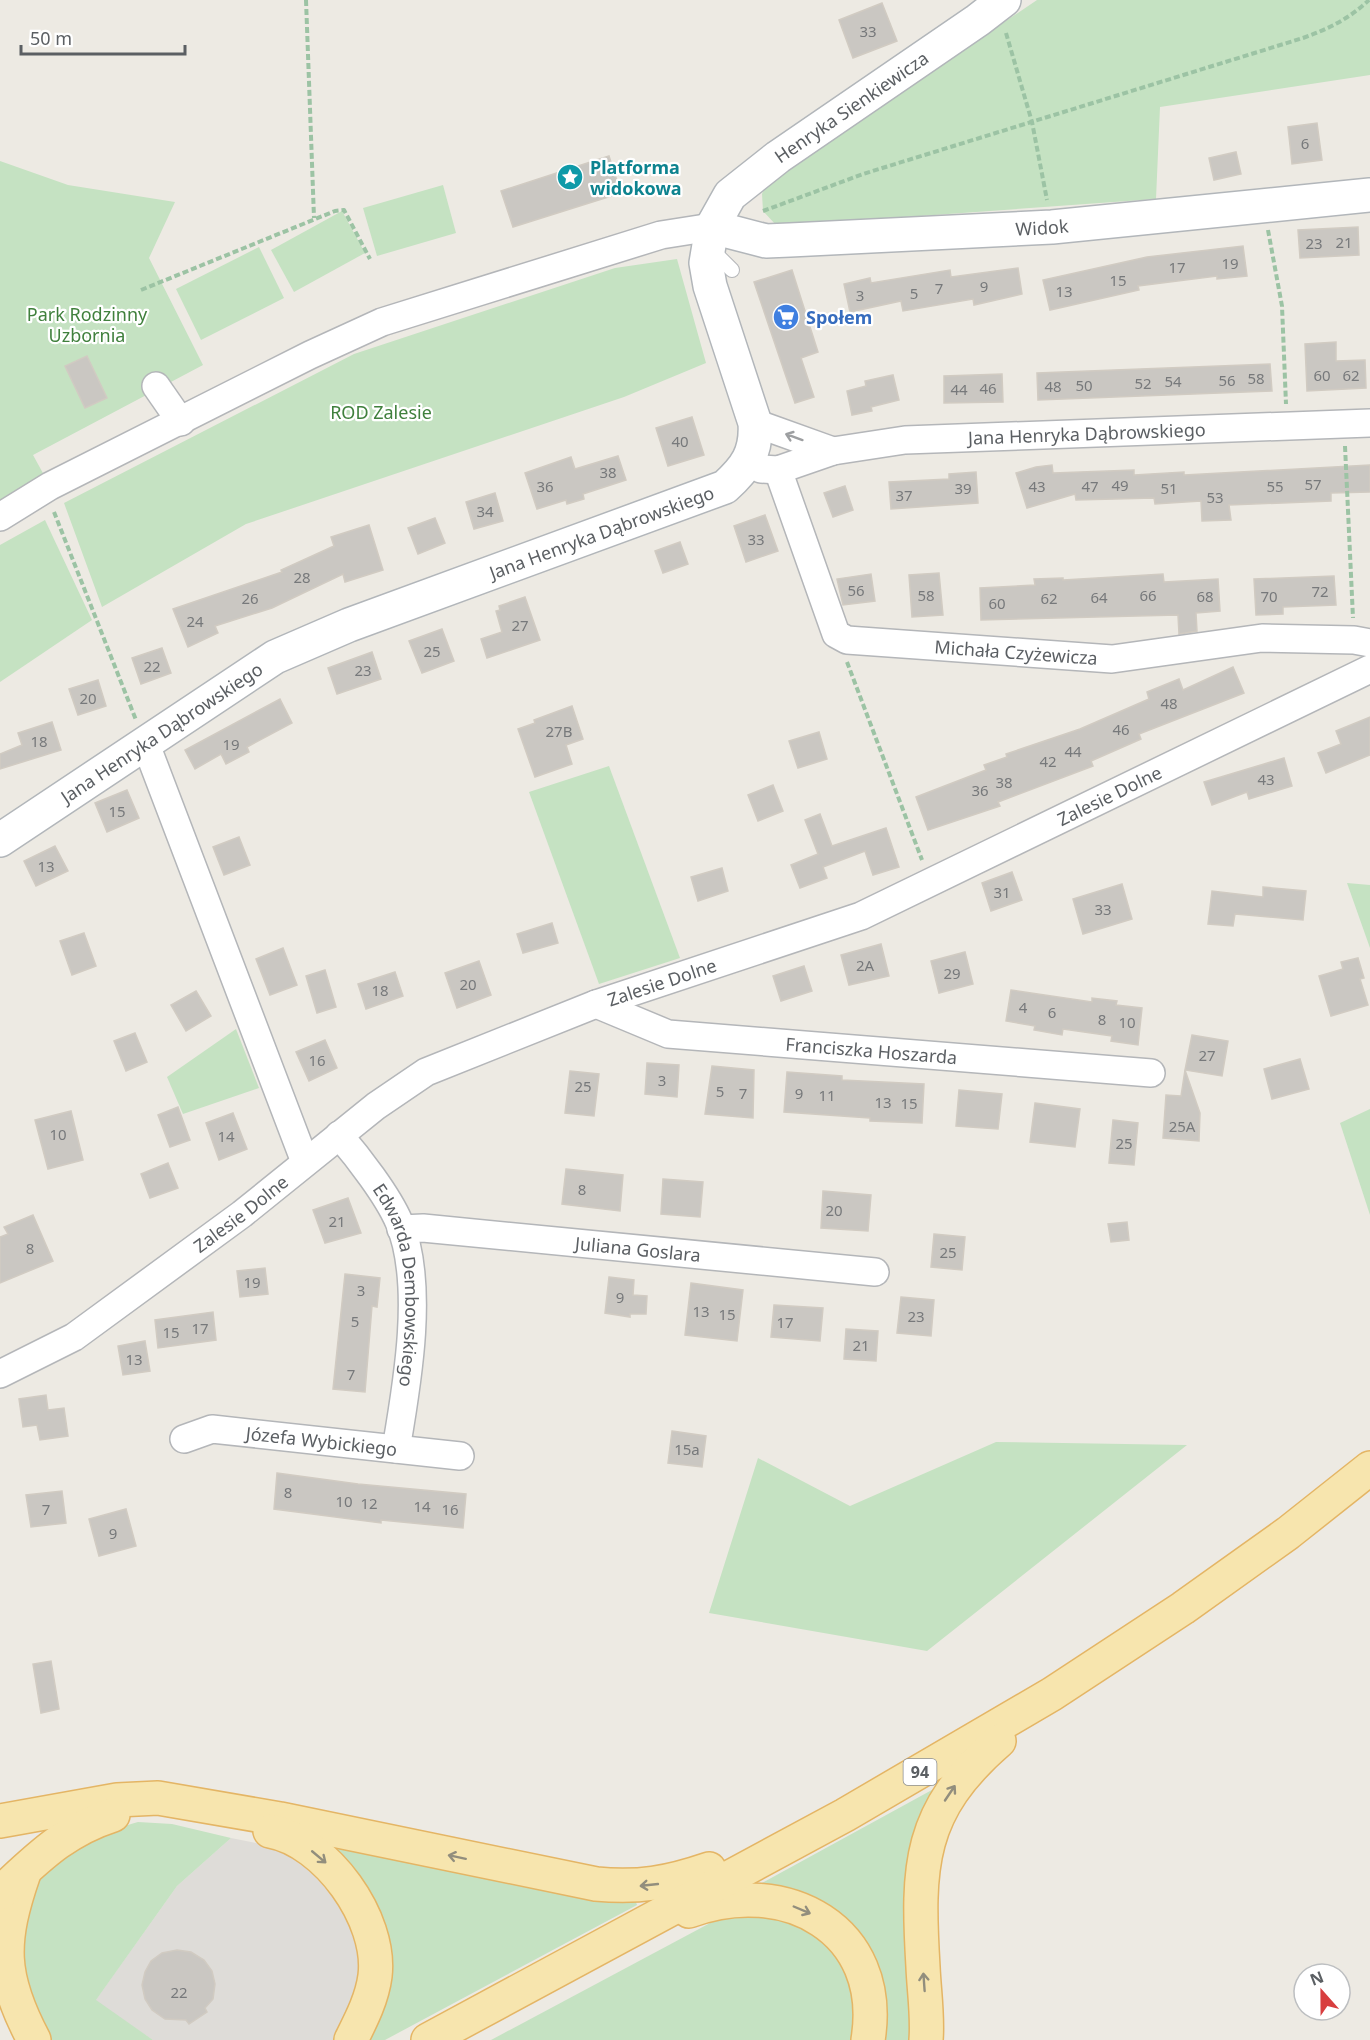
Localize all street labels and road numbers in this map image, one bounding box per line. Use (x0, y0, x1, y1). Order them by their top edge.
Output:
street label: Henryka Sienkiewicza (769, 46, 933, 168)
street label: Widok (1015, 213, 1070, 241)
street label: Jana Henryka Dąbrowskiego (966, 417, 1206, 450)
street label: Jana Henryka Dąbrowskiego (484, 480, 717, 585)
street label: Michała Czyżewicza (934, 634, 1099, 670)
street label: Jana Henryka Dąbrowskiego (54, 657, 267, 809)
street label: Zalesie Dolne (1053, 760, 1166, 831)
street label: Zalesie Dolne (604, 953, 719, 1011)
street label: Franciszka Hoszarda (785, 1032, 958, 1069)
street label: Zalesie Dolne (188, 1170, 293, 1258)
street label: Edwarda Dembowskiego (368, 1179, 424, 1388)
street label: Juliana Goslara (572, 1231, 702, 1267)
street label: Józefa Wybickiego (243, 1421, 398, 1461)
road number: 94 (904, 1759, 936, 1785)

